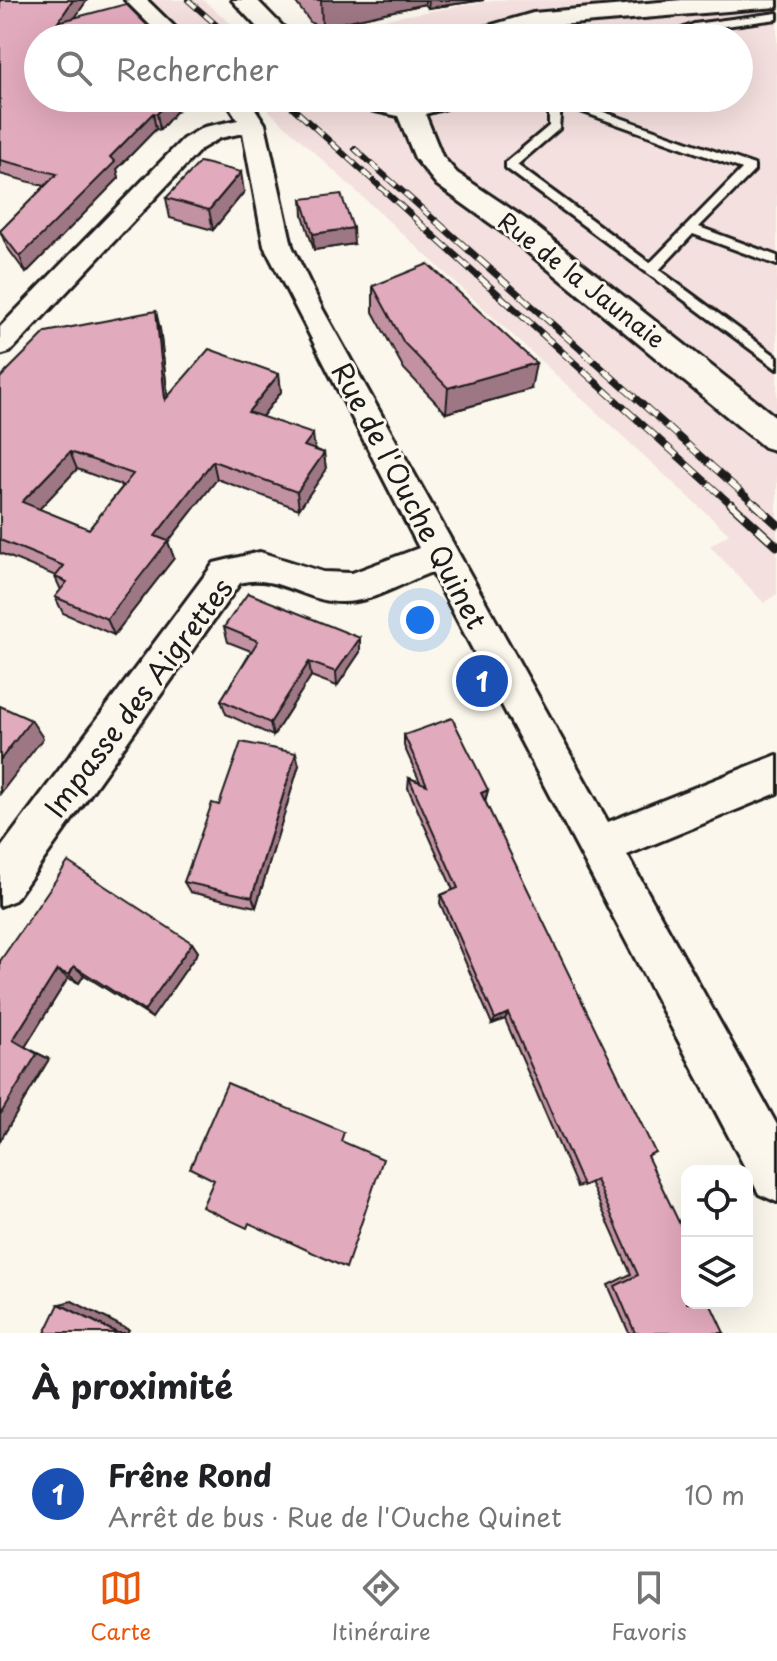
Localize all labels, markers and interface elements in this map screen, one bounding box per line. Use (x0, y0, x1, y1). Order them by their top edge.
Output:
search box (24, 24, 753, 112)
icon: search (52, 46, 96, 90)
text: Rechercher (116, 46, 279, 91)
street label: Rue de la Jaunaie (491, 203, 673, 356)
street label: Rue de l'Ouche Quinet (322, 354, 499, 636)
street label: Impasse des Aigrettes (33, 568, 242, 826)
your location (400, 600, 440, 640)
pin: 1 (456, 651, 508, 711)
map controls (681, 1165, 753, 1309)
button: locate (681, 1165, 753, 1237)
button: layers (681, 1237, 753, 1309)
text: À proximité (32, 1359, 233, 1411)
text: Frêne Rond (108, 1452, 272, 1497)
text: 1 (52, 1475, 64, 1514)
text: 10 m (684, 1475, 745, 1514)
text: Arrêt de bus · Rue de l'Ouche Quinet (108, 1497, 562, 1536)
tab: Carte (90, 1566, 151, 1647)
tab: Itinéraire (332, 1566, 431, 1647)
tab: Favoris (611, 1566, 687, 1647)

